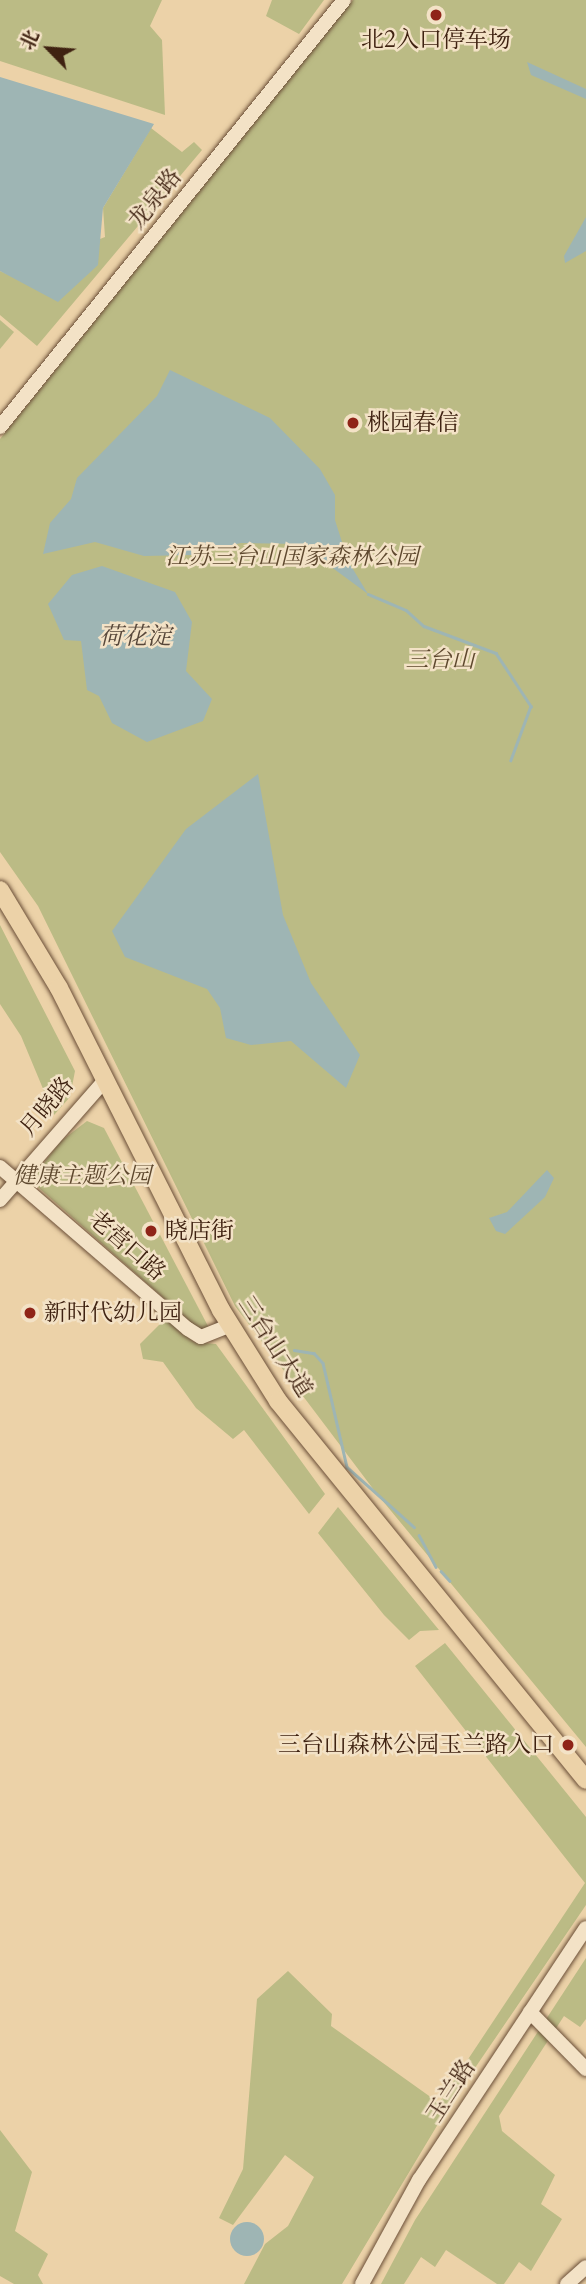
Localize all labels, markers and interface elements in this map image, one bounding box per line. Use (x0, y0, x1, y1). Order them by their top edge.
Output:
marker: 北2入口停车场 (428, 7, 444, 23)
north arrow (14, 14, 84, 84)
text: 北 (14, 26, 46, 54)
place label: 北2入口停车场 (361, 26, 511, 54)
street label: 龙泉路 (123, 164, 187, 234)
place label: 桃园春信 (367, 409, 459, 437)
marker: 桃园春信 (345, 415, 361, 431)
park label: 江苏三台山国家森林公园 (166, 543, 418, 571)
water label: 荷花淀 (99, 623, 171, 651)
park label: 三台山 (406, 646, 474, 674)
street label: 月晓路 (14, 1072, 80, 1142)
park label: 健康主题公园 (13, 1162, 151, 1190)
street label: 老营口路 (83, 1205, 171, 1287)
place label: 晓店街 (165, 1217, 234, 1245)
marker: 晓店街 (143, 1223, 159, 1239)
street label: 三台山大道 (232, 1291, 318, 1403)
place label: 新时代幼儿园 (44, 1299, 182, 1327)
marker: 新时代幼儿园 (22, 1305, 38, 1321)
place label: 三台山森林公园玉兰路入口 (278, 1731, 554, 1759)
marker: 三台山森林公园玉兰路入口 (560, 1737, 576, 1753)
street label: 玉兰路 (421, 2055, 481, 2127)

